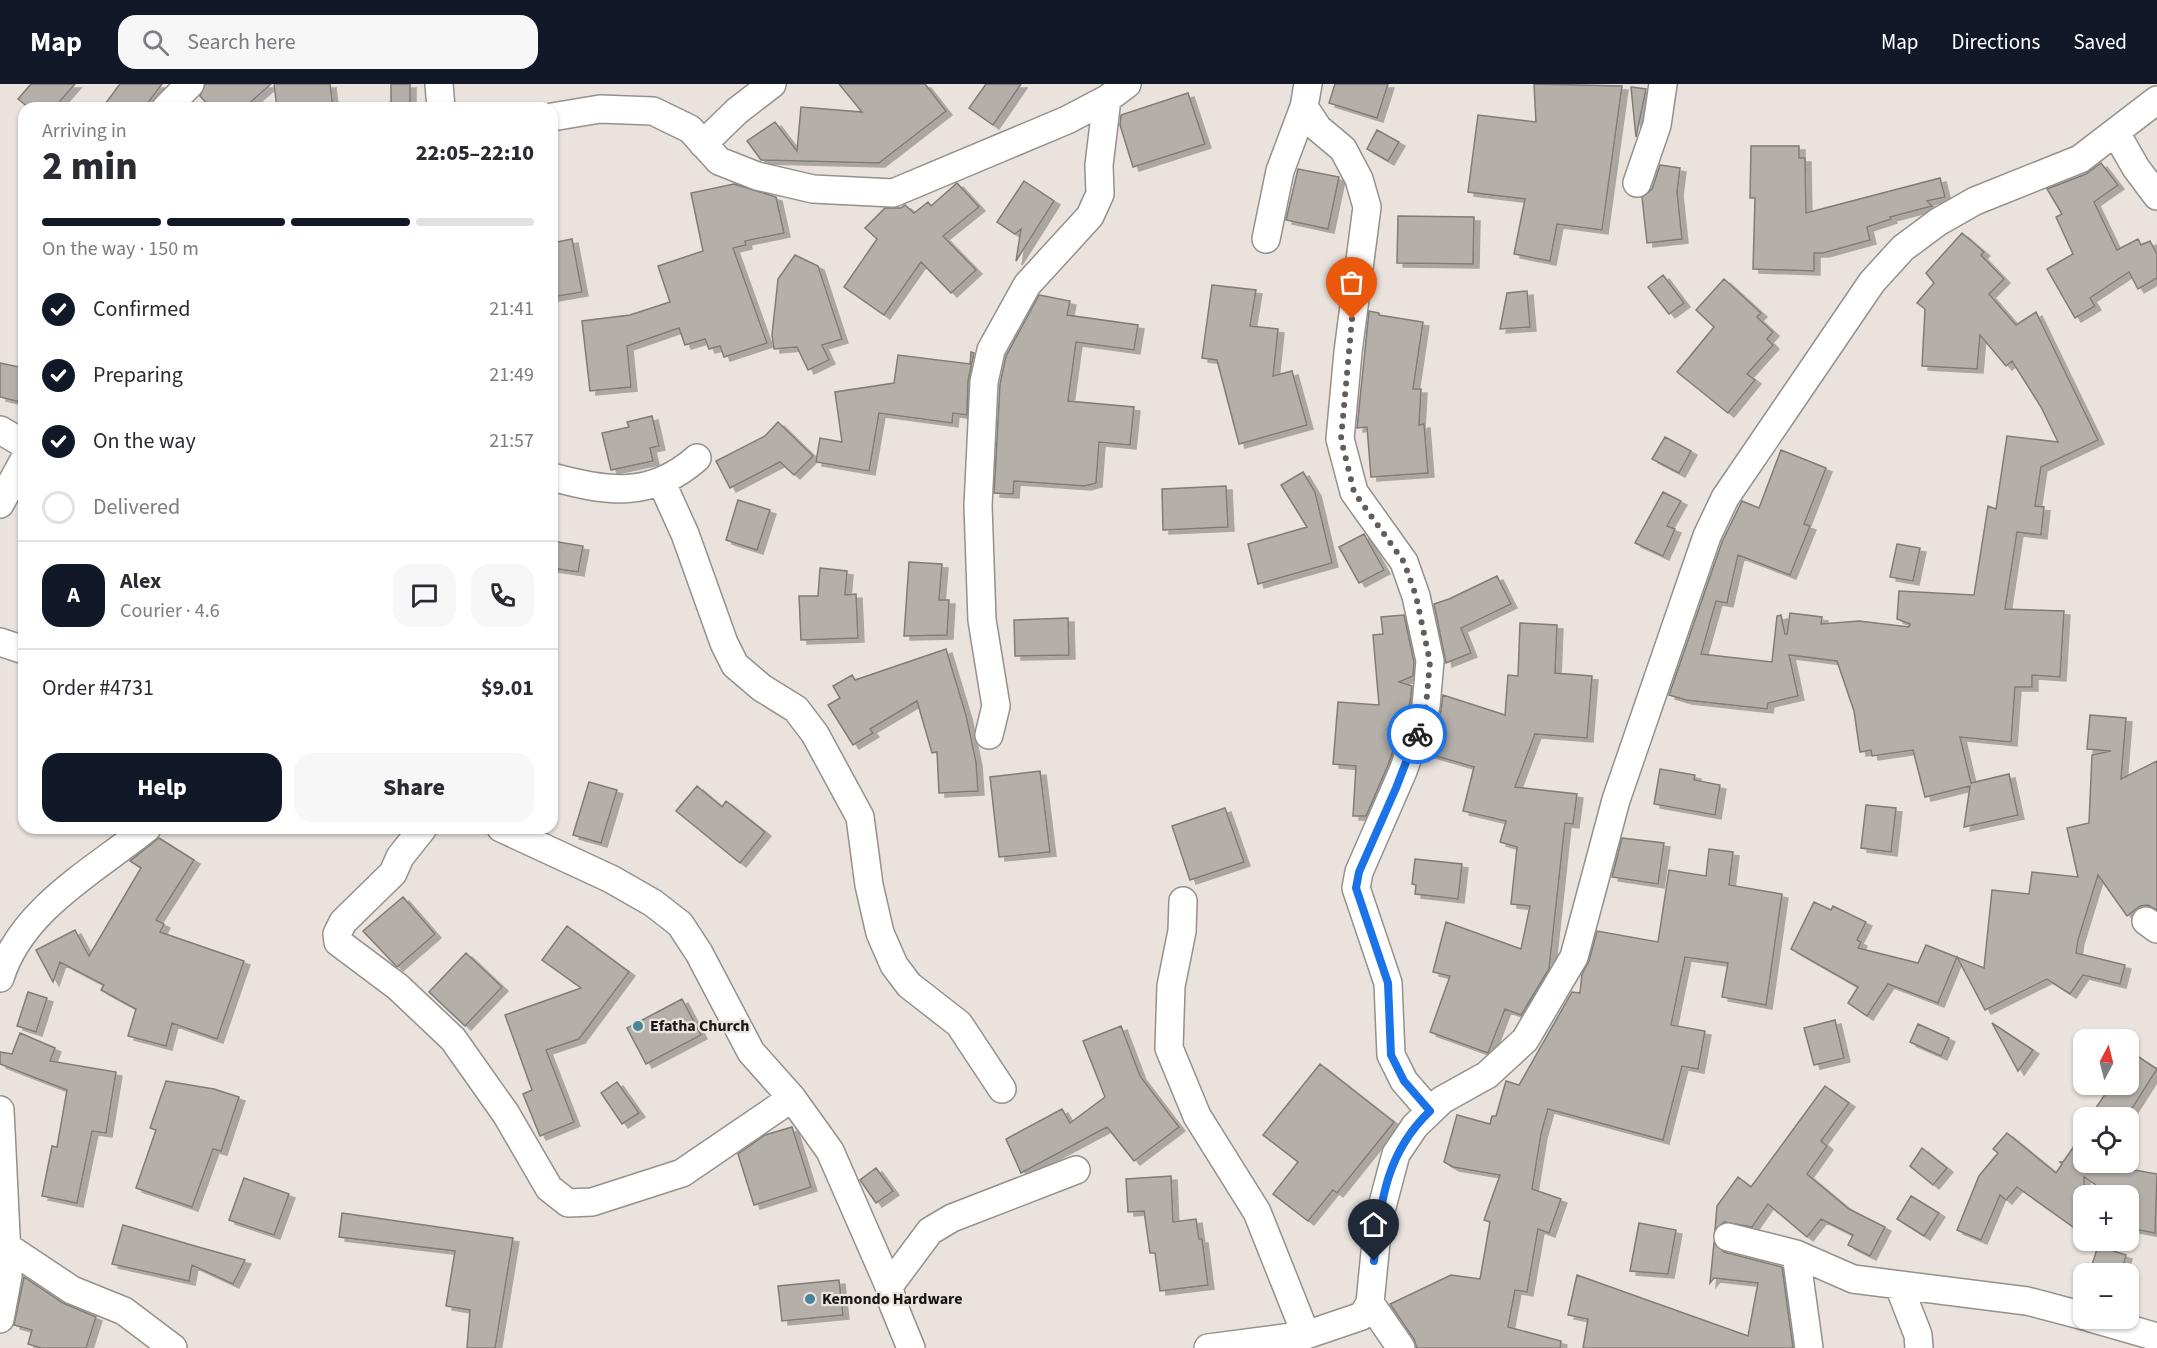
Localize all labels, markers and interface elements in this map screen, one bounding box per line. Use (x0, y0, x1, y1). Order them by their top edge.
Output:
search box (118, 15, 538, 69)
text: Map (30, 22, 82, 62)
icon: search (139, 26, 172, 59)
text: Search here (187, 26, 296, 58)
text: Map (1881, 27, 1919, 57)
text: Directions (1952, 27, 2040, 57)
text: Saved (2073, 27, 2127, 57)
text: Arriving in (42, 117, 127, 145)
text: 22:05–22:10 (416, 137, 534, 169)
text: 2 min (42, 139, 138, 195)
text: On the way · 150 m (42, 235, 199, 263)
pin (1326, 257, 1377, 319)
icon: bag (1335, 266, 1368, 299)
icon: check (42, 293, 75, 326)
text: Confirmed (93, 293, 190, 325)
text: 21:41 (489, 295, 534, 323)
icon: check (42, 359, 75, 392)
text: Preparing (93, 359, 183, 391)
text: 21:49 (489, 361, 534, 389)
icon: check (42, 425, 75, 458)
text: On the way (93, 425, 196, 457)
text: 21:57 (489, 427, 534, 455)
text: Delivered (93, 491, 180, 523)
button: chat (393, 564, 456, 627)
button: phone (471, 564, 534, 627)
text: Alex (120, 565, 161, 597)
text: A (67, 579, 80, 611)
text: Courier · 4.6 (120, 597, 220, 625)
text: Order #4731 (42, 672, 154, 704)
text: $9.01 (481, 672, 534, 704)
courier (1387, 704, 1447, 764)
icon: bike (1401, 718, 1434, 751)
button: Help (42, 753, 282, 822)
button: Share (294, 753, 534, 822)
place label: Efatha Church (650, 1015, 749, 1037)
marker: Efatha Church (631, 1019, 645, 1033)
north arrow (2073, 1029, 2139, 1095)
map controls (2073, 1029, 2139, 1329)
button: locate (2073, 1107, 2139, 1173)
button: + (2073, 1185, 2139, 1251)
pin (1348, 1199, 1399, 1261)
icon: home (1357, 1208, 1390, 1241)
button: − (2073, 1263, 2139, 1329)
place label: Kemondo Hardware (822, 1288, 963, 1310)
marker: Kemondo Hardware (803, 1292, 817, 1306)

